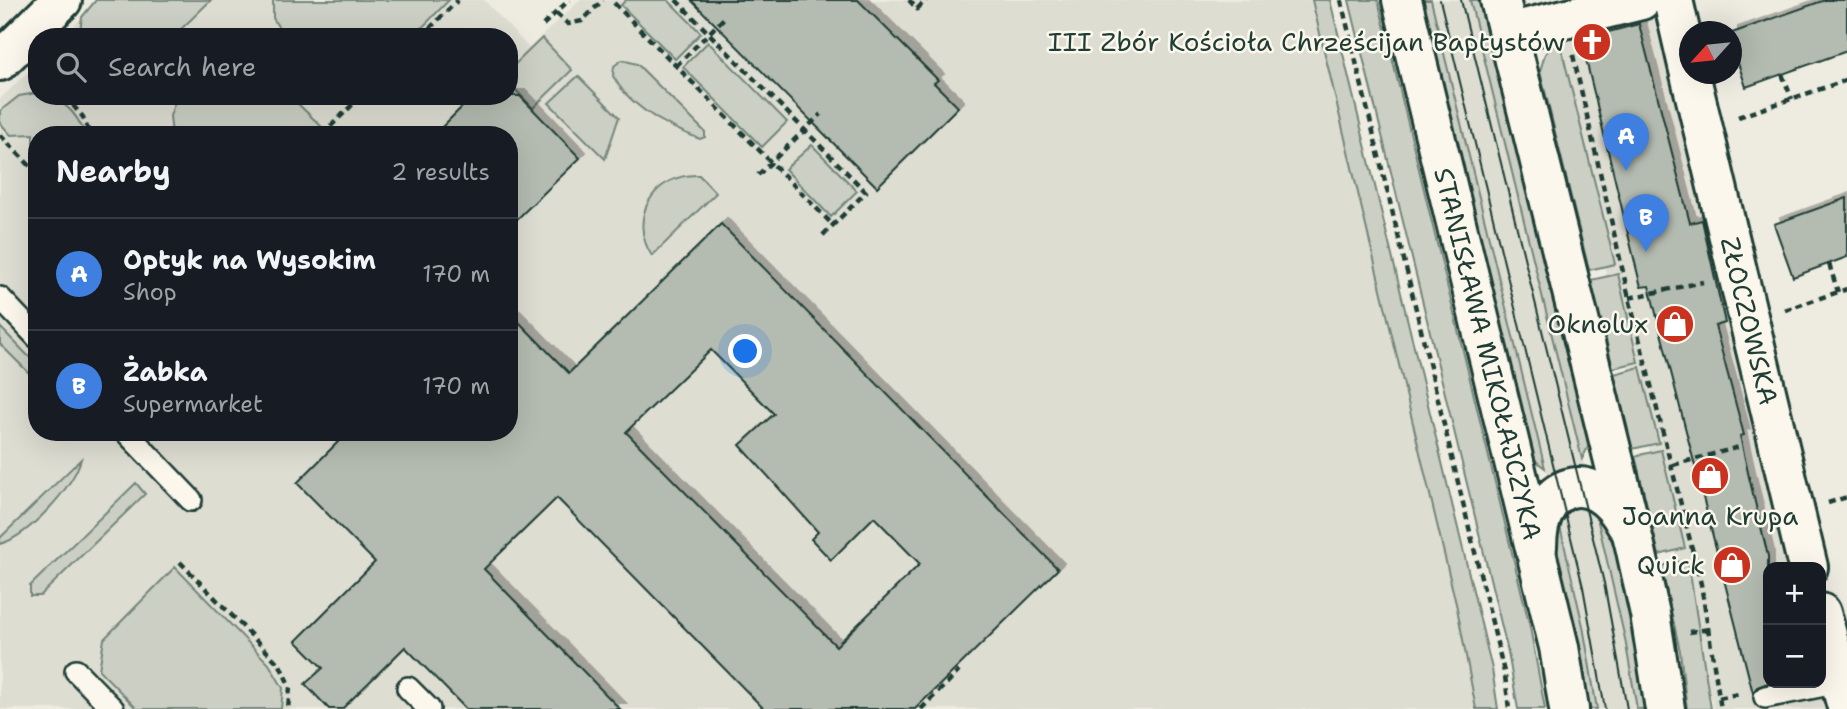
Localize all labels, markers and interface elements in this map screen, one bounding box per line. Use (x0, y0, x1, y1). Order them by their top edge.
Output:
church icon: III Zbór Kościoła Chrześcijan Baptystów (1571, 21, 1613, 63)
north arrow (1679, 21, 1742, 84)
place label: III Zbór Kościoła Chrześcijan Baptystów (1048, 24, 1565, 59)
search box (28, 28, 518, 105)
icon: search (52, 48, 90, 86)
text: Search here (108, 49, 257, 84)
pin: A (1603, 113, 1649, 171)
text: Nearby (56, 151, 171, 192)
text: 2 results (391, 157, 490, 187)
street label: STANISŁAWA MIKOŁAJCZYKA (1426, 164, 1550, 543)
pin: B (1623, 194, 1669, 252)
street label: ZŁOCZOWSKA (1713, 233, 1787, 409)
text: Optyk na Wysokim (123, 242, 376, 277)
text: A (70, 259, 88, 289)
text: 170 m (422, 259, 490, 289)
text: Shop (123, 277, 177, 307)
shop icon: Oknolux (1654, 303, 1696, 345)
place label: Oknolux (1547, 306, 1648, 341)
your location (728, 334, 762, 368)
text: Żabka (123, 354, 208, 389)
text: B (72, 371, 86, 401)
text: 170 m (422, 371, 490, 401)
text: Supermarket (123, 389, 263, 419)
shop icon: Joanna Krupa (1689, 455, 1731, 497)
place label: Joanna Krupa (1621, 498, 1799, 533)
shop icon: Quick (1711, 544, 1753, 586)
place label: Quick (1637, 547, 1705, 582)
map controls (1763, 562, 1826, 688)
button: + (1763, 562, 1826, 625)
button: − (1763, 625, 1826, 688)

